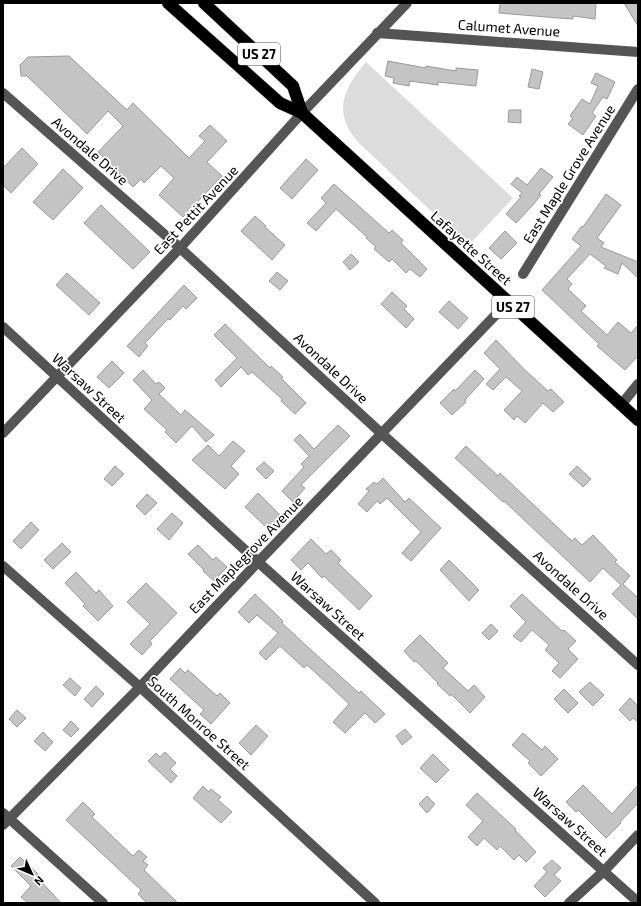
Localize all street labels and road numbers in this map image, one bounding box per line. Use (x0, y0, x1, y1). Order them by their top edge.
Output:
street label: Calumet Avenue (457, 15, 561, 40)
road number: US 27 (238, 43, 280, 65)
street label: East Maple Grove Avenue (519, 101, 618, 246)
street label: Avondale Drive (49, 113, 132, 188)
street label: East Pettit Avenue (150, 161, 241, 258)
street label: Lafayette Street (427, 207, 515, 288)
road number: US 27 (492, 296, 534, 318)
street label: Avondale Drive (291, 329, 372, 406)
street label: Warsaw Street (49, 349, 130, 426)
street label: East Maplegrove Avenue (185, 492, 306, 617)
street label: Avondale Drive (530, 546, 613, 623)
street label: Warsaw Street (288, 568, 369, 644)
street label: South Monroe Street (145, 672, 254, 773)
street label: Warsaw Street (530, 784, 611, 860)

